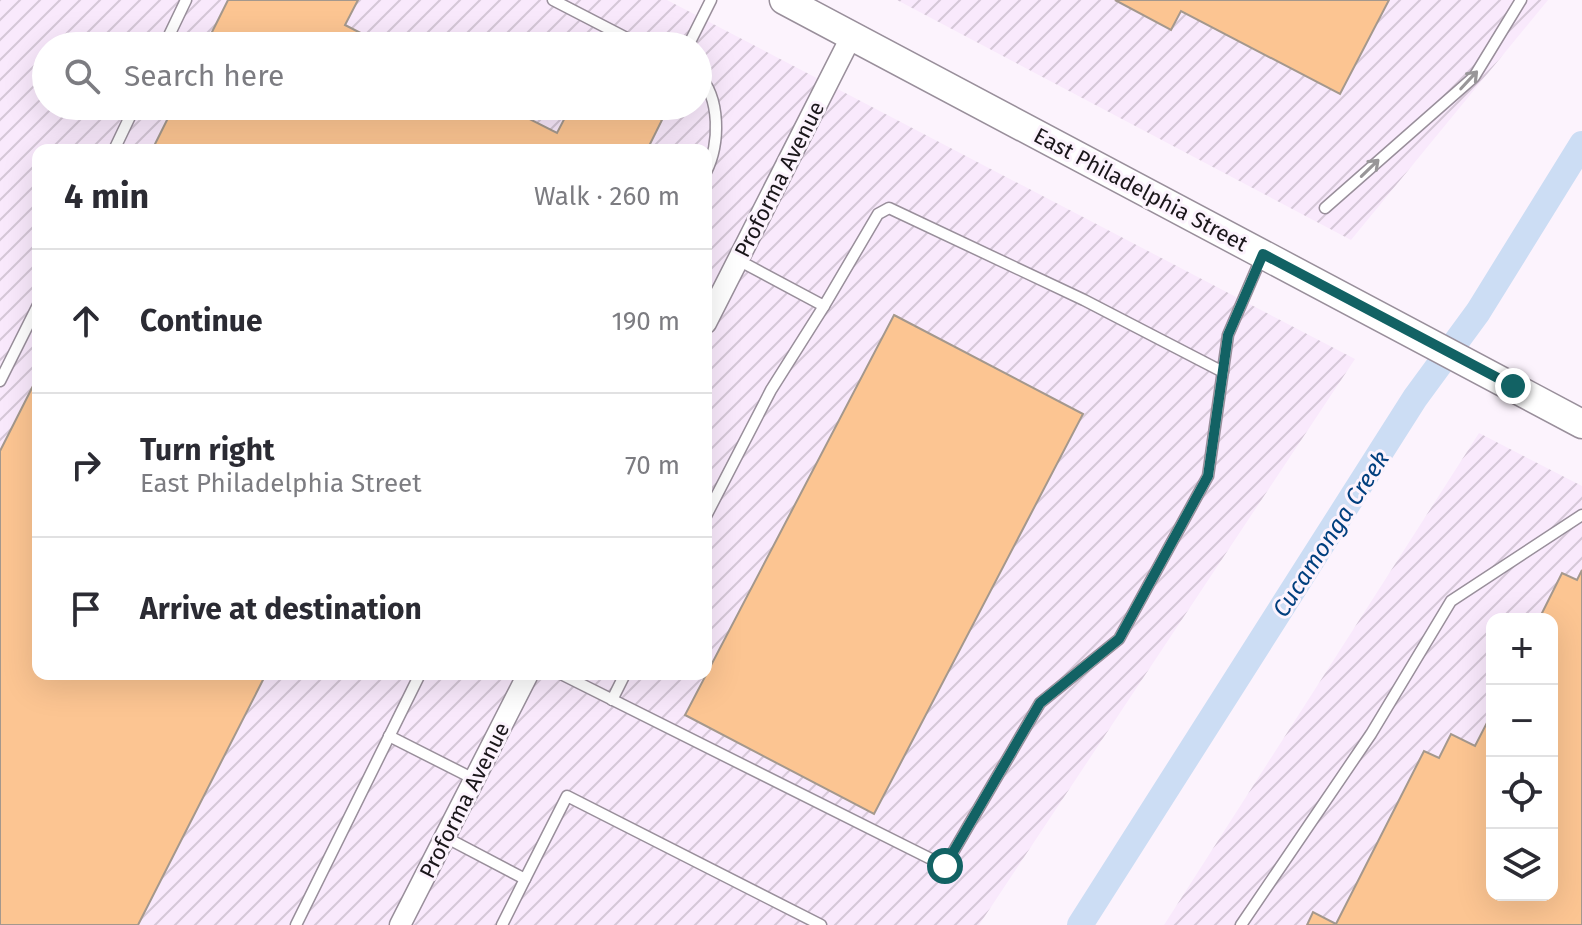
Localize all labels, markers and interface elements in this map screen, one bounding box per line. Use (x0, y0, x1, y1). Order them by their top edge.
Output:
search box (32, 32, 712, 120)
icon: search (60, 54, 104, 98)
text: Search here (124, 58, 284, 94)
one-way arrow (1460, 71, 1478, 91)
street label: Proforma Avenue (729, 97, 830, 262)
street label: East Philadelphia Street (1029, 122, 1252, 257)
one-way arrow (1360, 159, 1380, 178)
text: 4 min (64, 176, 149, 217)
text: Walk · 260 m (534, 181, 680, 212)
icon: ahead (64, 299, 108, 343)
text: Continue (140, 303, 263, 339)
text: 190 m (611, 306, 680, 337)
route end (1495, 368, 1531, 404)
text: Turn right (140, 432, 275, 468)
icon: right (64, 443, 108, 487)
water label: Cucamonga Creek (1267, 446, 1395, 622)
text: 70 m (625, 450, 680, 481)
text: East Philadelphia Street (140, 468, 422, 499)
icon: arrive (64, 587, 108, 631)
text: Arrive at destination (140, 591, 422, 627)
map controls (1486, 613, 1558, 901)
button: + (1486, 613, 1558, 685)
button: − (1486, 685, 1558, 757)
street label: Proforma Avenue (414, 718, 515, 883)
button: locate (1486, 757, 1558, 829)
button: layers (1486, 829, 1558, 901)
route start (927, 848, 963, 884)

